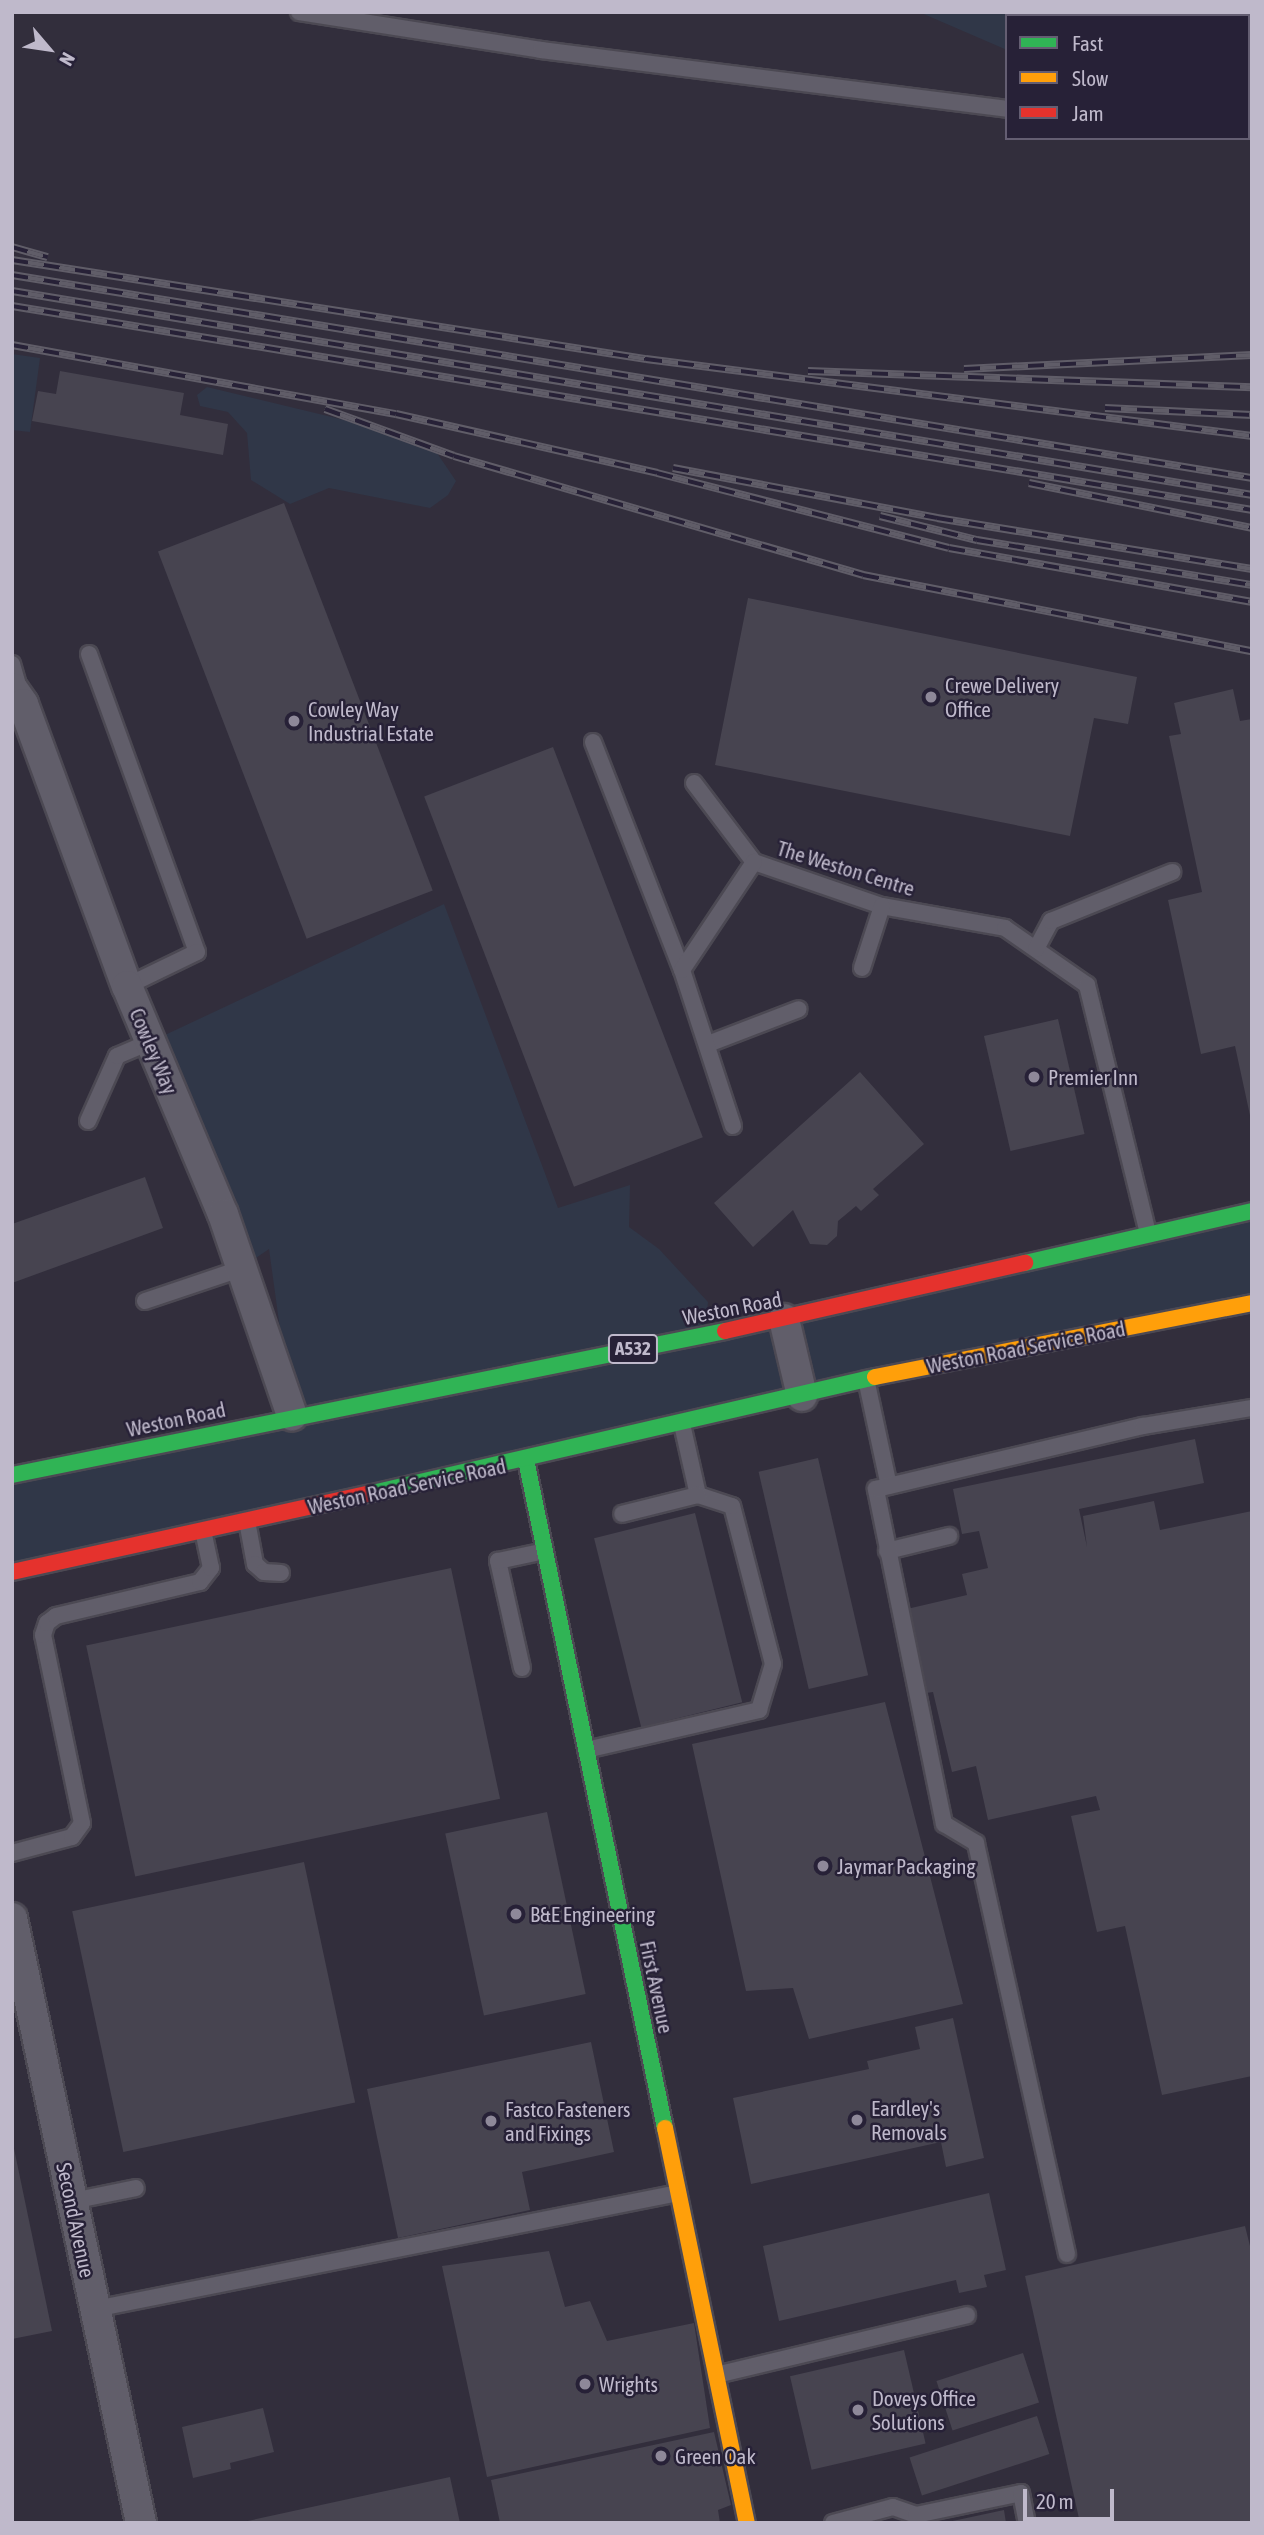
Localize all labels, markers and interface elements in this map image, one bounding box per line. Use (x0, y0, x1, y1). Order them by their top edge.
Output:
north arrow (14, 14, 84, 84)
legend (1005, 14, 1250, 140)
text: Fast (1072, 31, 1103, 55)
text: N (55, 49, 80, 69)
text: Slow (1072, 66, 1108, 90)
text: Jam (1072, 101, 1104, 125)
place label: Crewe Delivery Office (945, 672, 1059, 722)
marker: Crewe Delivery Office (923, 689, 939, 705)
place label: Cowley Way Industrial Estate (308, 696, 434, 746)
marker: Cowley Way Industrial Estate (286, 713, 302, 729)
street label: The Weston Centre (774, 835, 918, 901)
street label: Cowley Way (125, 1004, 183, 1098)
place label: Premier Inn (1048, 1064, 1138, 1090)
marker: Premier Inn (1026, 1069, 1042, 1085)
street label: Weston Road (680, 1286, 784, 1330)
street label: Weston Road Service Road (925, 1315, 1127, 1379)
road number: A532 (607, 1334, 659, 1364)
street label: Weston Road (124, 1396, 228, 1442)
street label: Weston Road Service Road (306, 1453, 508, 1519)
place label: Jaymar Packaging (837, 1853, 976, 1879)
marker: Jaymar Packaging (815, 1858, 831, 1874)
place label: B&E Engineering (530, 1901, 655, 1927)
marker: B&E Engineering (508, 1906, 524, 1922)
street label: First Avenue (635, 1938, 679, 2036)
place label: Eardley's Removals (871, 2095, 947, 2145)
place label: Fastco Fasteners and Fixings (505, 2096, 630, 2146)
marker: Eardley's Removals (849, 2112, 865, 2128)
marker: Fastco Fasteners and Fixings (483, 2113, 499, 2129)
street label: Second Avenue (52, 2160, 100, 2280)
place label: Wrights (599, 2371, 658, 2397)
marker: Wrights (577, 2376, 593, 2392)
place label: Doveys Office Solutions (872, 2385, 976, 2435)
marker: Doveys Office Solutions (850, 2402, 866, 2418)
place label: Green Oak (675, 2443, 756, 2469)
marker: Green Oak (653, 2448, 669, 2464)
scale bar (1026, 2476, 1117, 2520)
text: 20 m (1036, 2489, 1074, 2513)

